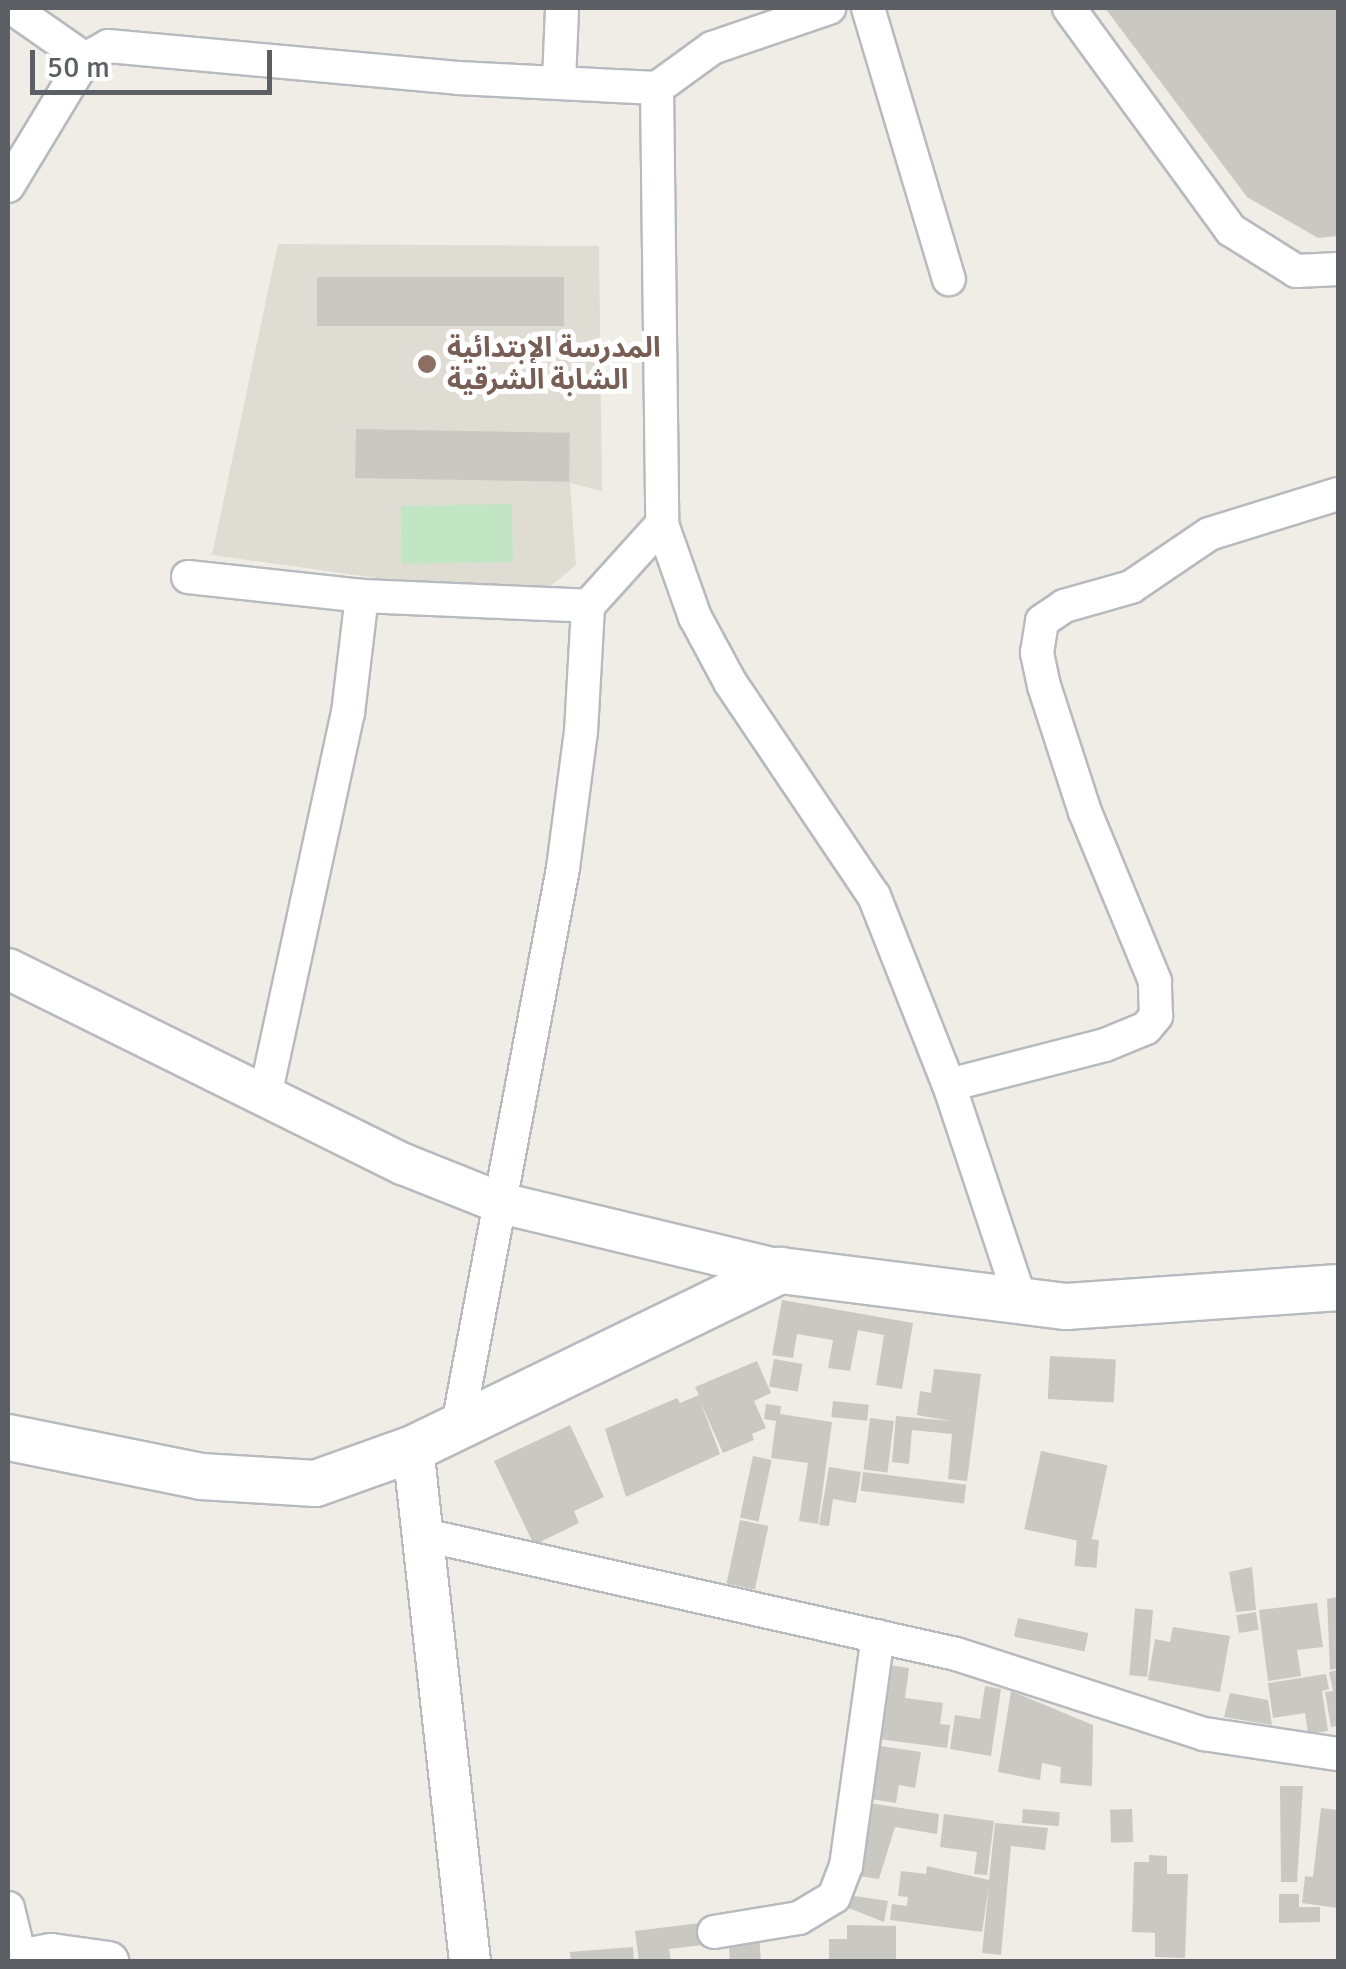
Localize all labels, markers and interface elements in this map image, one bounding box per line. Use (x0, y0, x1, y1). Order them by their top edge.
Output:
scale bar (35, 30, 278, 92)
text: 50 m (47, 49, 110, 86)
place label: المدرسة الإبتدائية الشابة الشرقية (447, 331, 661, 397)
marker: المدرسة الإبتدائية الشابة الشرقية (416, 353, 438, 375)

